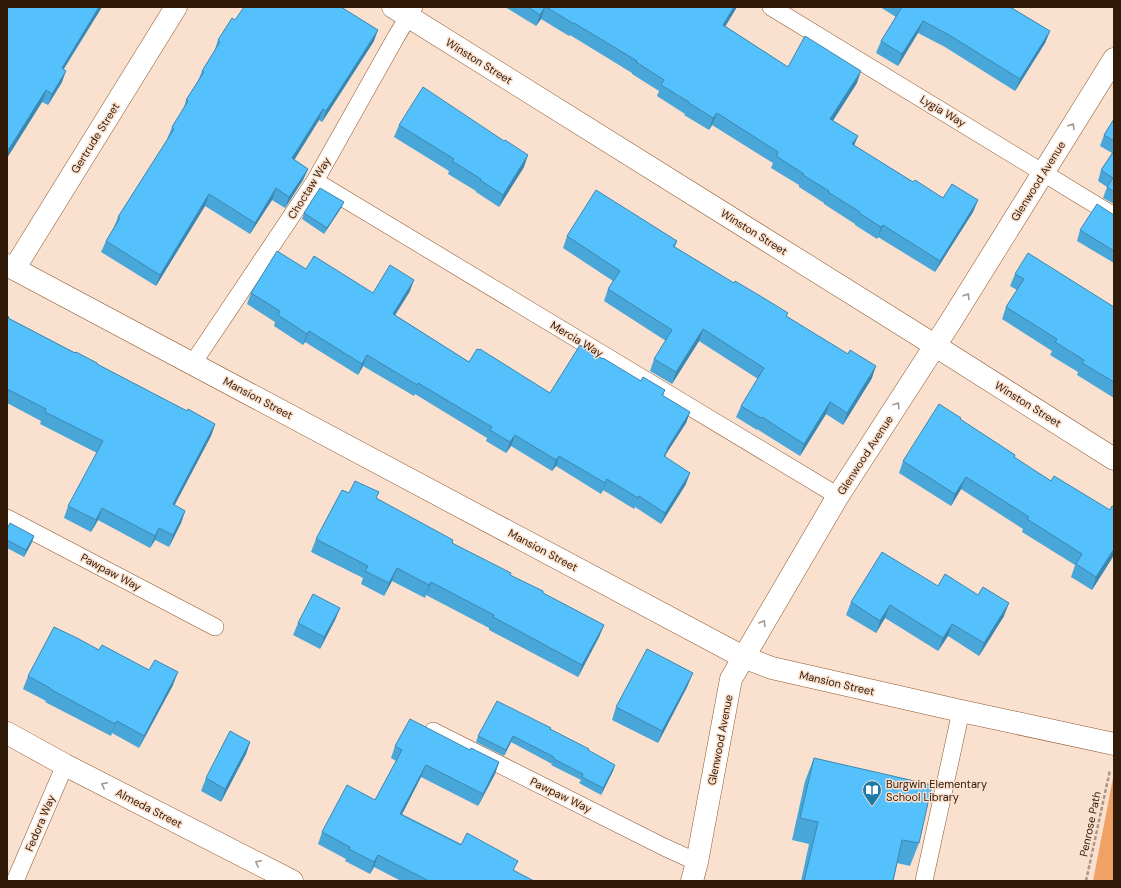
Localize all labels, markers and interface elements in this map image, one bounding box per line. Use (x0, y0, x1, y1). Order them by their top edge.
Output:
street label: Winston Street (443, 35, 515, 87)
street label: Lygia Way (918, 92, 968, 130)
street label: Gertrude Street (68, 100, 122, 176)
one-way arrow (1068, 123, 1075, 130)
street label: Glenwood Avenue (1008, 138, 1068, 224)
street label: Choctaw Way (284, 154, 334, 222)
street label: Winston Street (718, 206, 790, 258)
one-way arrow (962, 293, 969, 300)
street label: Mercia Way (548, 318, 606, 360)
street label: Mansion Street (221, 374, 295, 422)
street label: Winston Street (992, 378, 1064, 430)
one-way arrow (892, 402, 900, 409)
street label: Glenwood Avenue (834, 413, 896, 497)
street label: Mansion Street (506, 526, 580, 574)
street label: Pawpaw Way (78, 550, 144, 594)
one-way arrow (758, 620, 766, 627)
street label: Mansion Street (798, 668, 876, 698)
street label: Glenwood Avenue (704, 694, 736, 786)
street label: Pawpaw Way (528, 774, 594, 816)
place label: Burgwin Elementary School Library (886, 777, 987, 804)
library icon: Burgwin Elementary School Library (861, 779, 883, 807)
one-way arrow (101, 783, 109, 790)
street label: Almeda Street (113, 785, 185, 831)
street label: Penrose Path (1076, 790, 1104, 858)
street label: Fedora Way (22, 792, 58, 854)
one-way arrow (254, 861, 262, 868)

